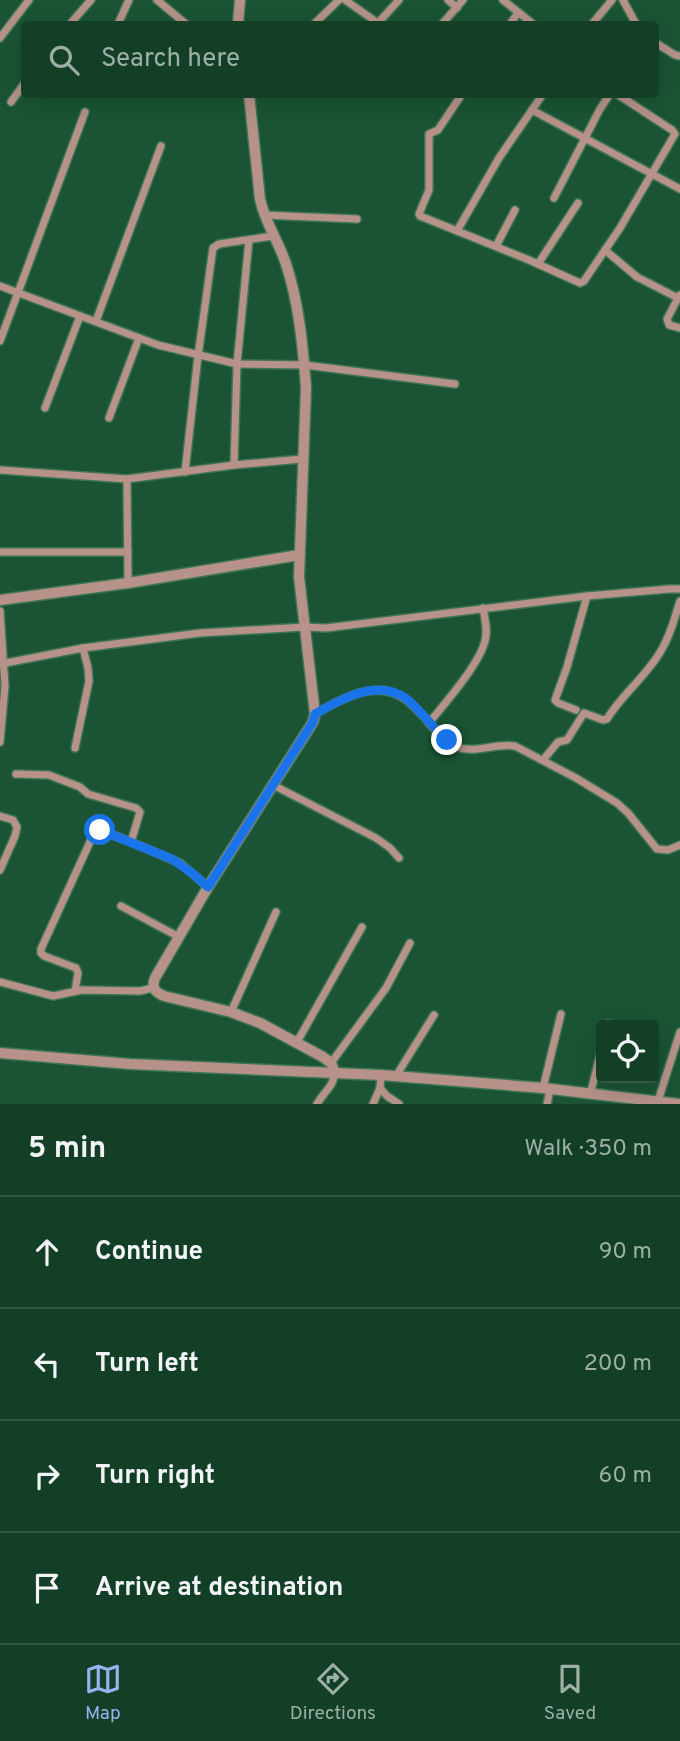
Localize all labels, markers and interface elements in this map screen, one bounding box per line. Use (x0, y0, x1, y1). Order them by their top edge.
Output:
search box (21, 21, 659, 98)
icon: search (45, 41, 83, 79)
text: Search here (101, 43, 240, 76)
route end (431, 724, 462, 755)
route start (84, 814, 115, 845)
map controls (596, 1020, 659, 1083)
button: locate (596, 1020, 659, 1083)
text: 5 min (28, 1131, 106, 1168)
text: Walk · 350 m (524, 1135, 652, 1164)
icon: ahead (28, 1233, 66, 1271)
text: Continue (95, 1236, 203, 1269)
text: 90 m (599, 1238, 652, 1267)
icon: left (28, 1345, 66, 1383)
text: Turn left (95, 1348, 199, 1381)
text: 200 m (584, 1350, 652, 1379)
icon: right (28, 1457, 66, 1495)
text: Turn right (95, 1460, 215, 1493)
text: 60 m (599, 1462, 652, 1491)
icon: arrive (28, 1569, 66, 1607)
text: Arrive at destination (95, 1572, 343, 1605)
tab: Map (84, 1660, 122, 1726)
tab: Directions (290, 1660, 376, 1726)
tab: Saved (544, 1660, 596, 1726)

